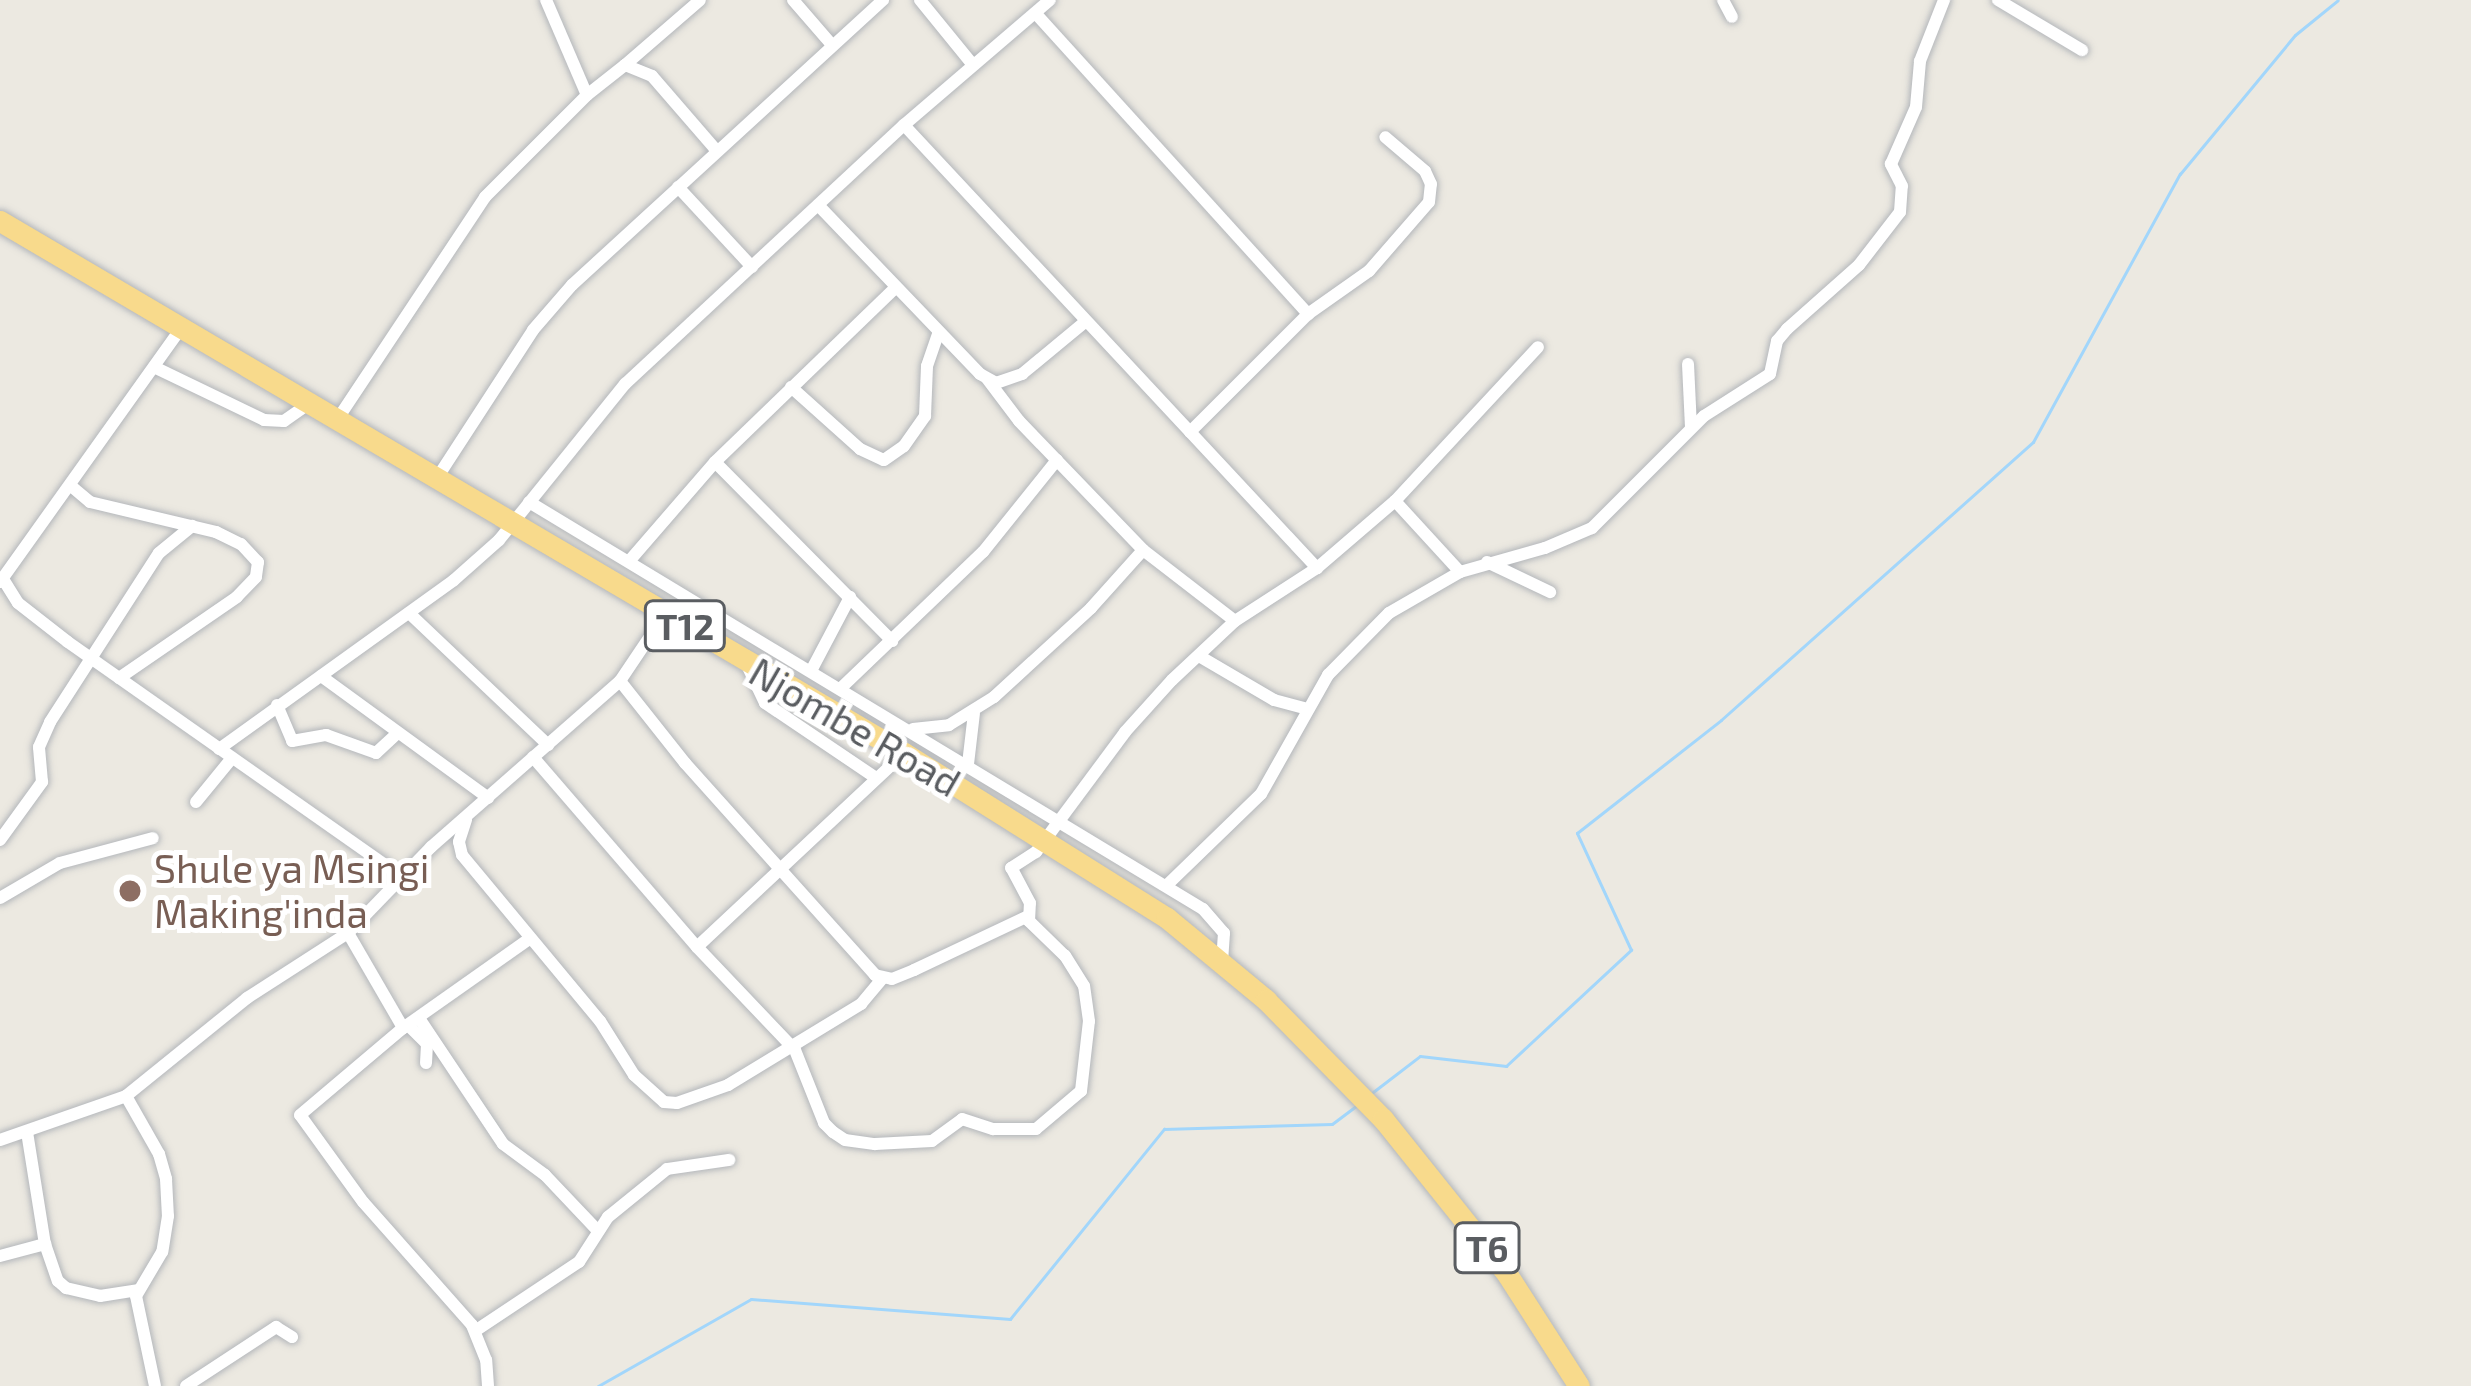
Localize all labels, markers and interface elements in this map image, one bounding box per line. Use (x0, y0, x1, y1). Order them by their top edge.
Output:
road number: T12 (643, 596, 727, 656)
street label: Njombe Road (741, 648, 969, 806)
place label: Shule ya Msingi Making'inda (154, 846, 430, 937)
marker: Shule ya Msingi Making'inda (117, 878, 143, 904)
road number: T6 (1451, 1218, 1523, 1278)

